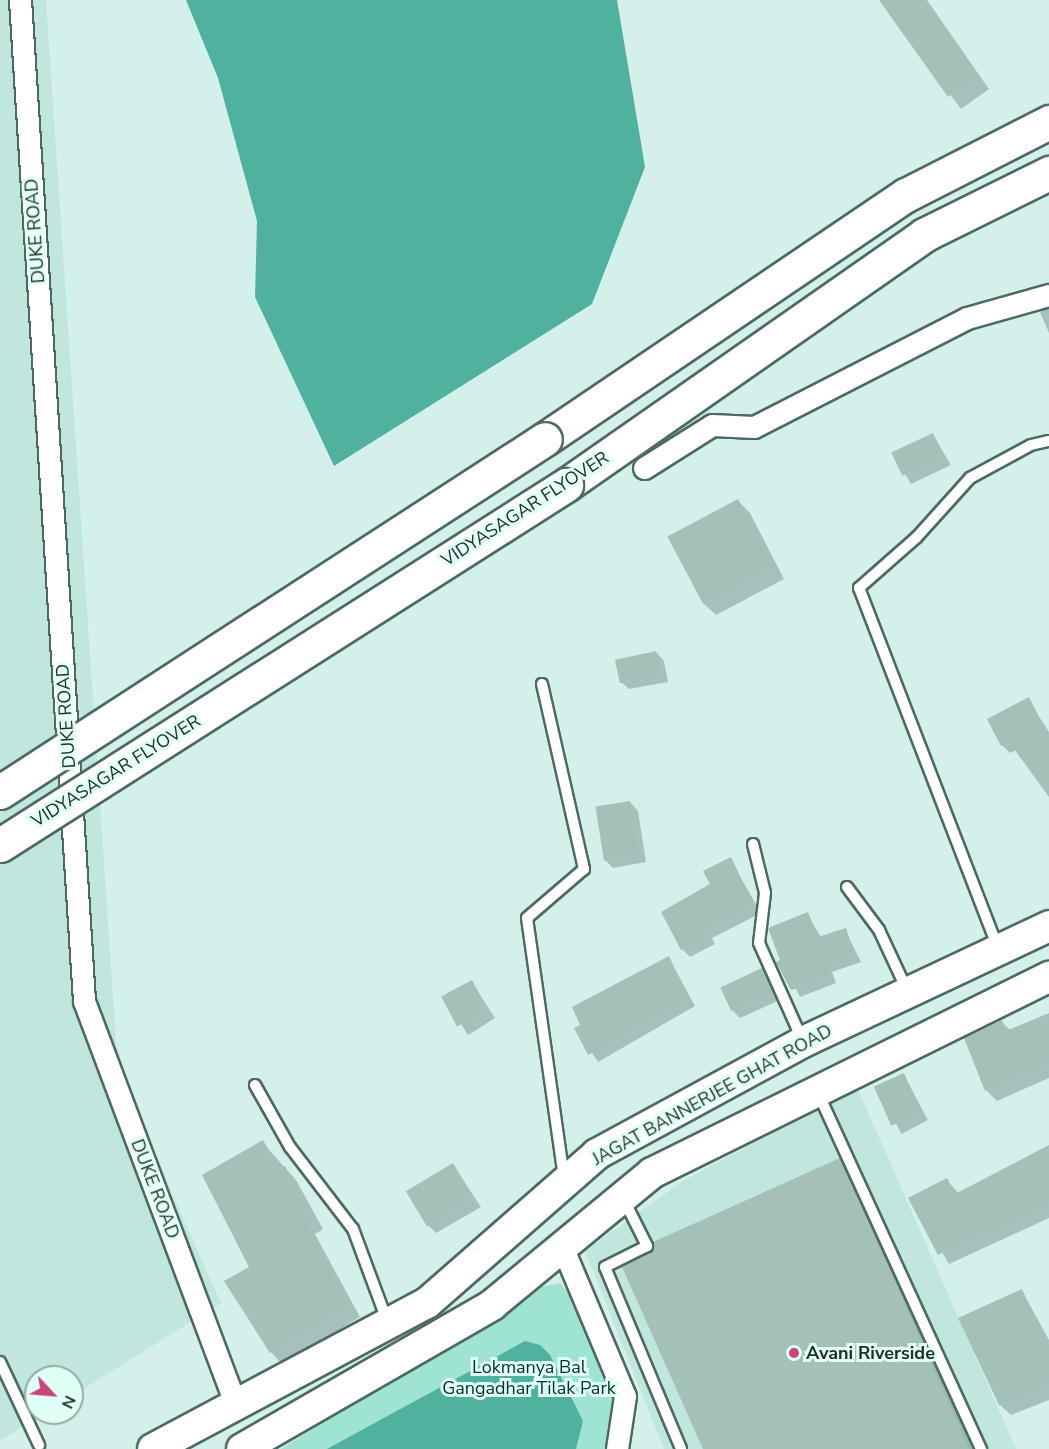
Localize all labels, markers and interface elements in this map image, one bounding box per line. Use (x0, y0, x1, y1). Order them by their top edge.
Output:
street label: DUKE ROAD (21, 178, 49, 284)
street label: VIDYASAGAR FLYOVER (437, 447, 613, 571)
street label: DUKE ROAD (52, 663, 80, 769)
street label: VIDYASAGAR FLYOVER (28, 710, 204, 832)
street label: JAGAT BANNERJEE GHAT ROAD (588, 1020, 836, 1170)
street label: DUKE ROAD (126, 1136, 184, 1242)
place label: Avani Riverside (806, 1342, 935, 1364)
marker: Avani Riverside (787, 1346, 801, 1360)
park label: Lokmanya Bal Gangadhar Tilak Park (442, 1357, 616, 1400)
north arrow (24, 1365, 84, 1425)
text: N (56, 1392, 81, 1412)

